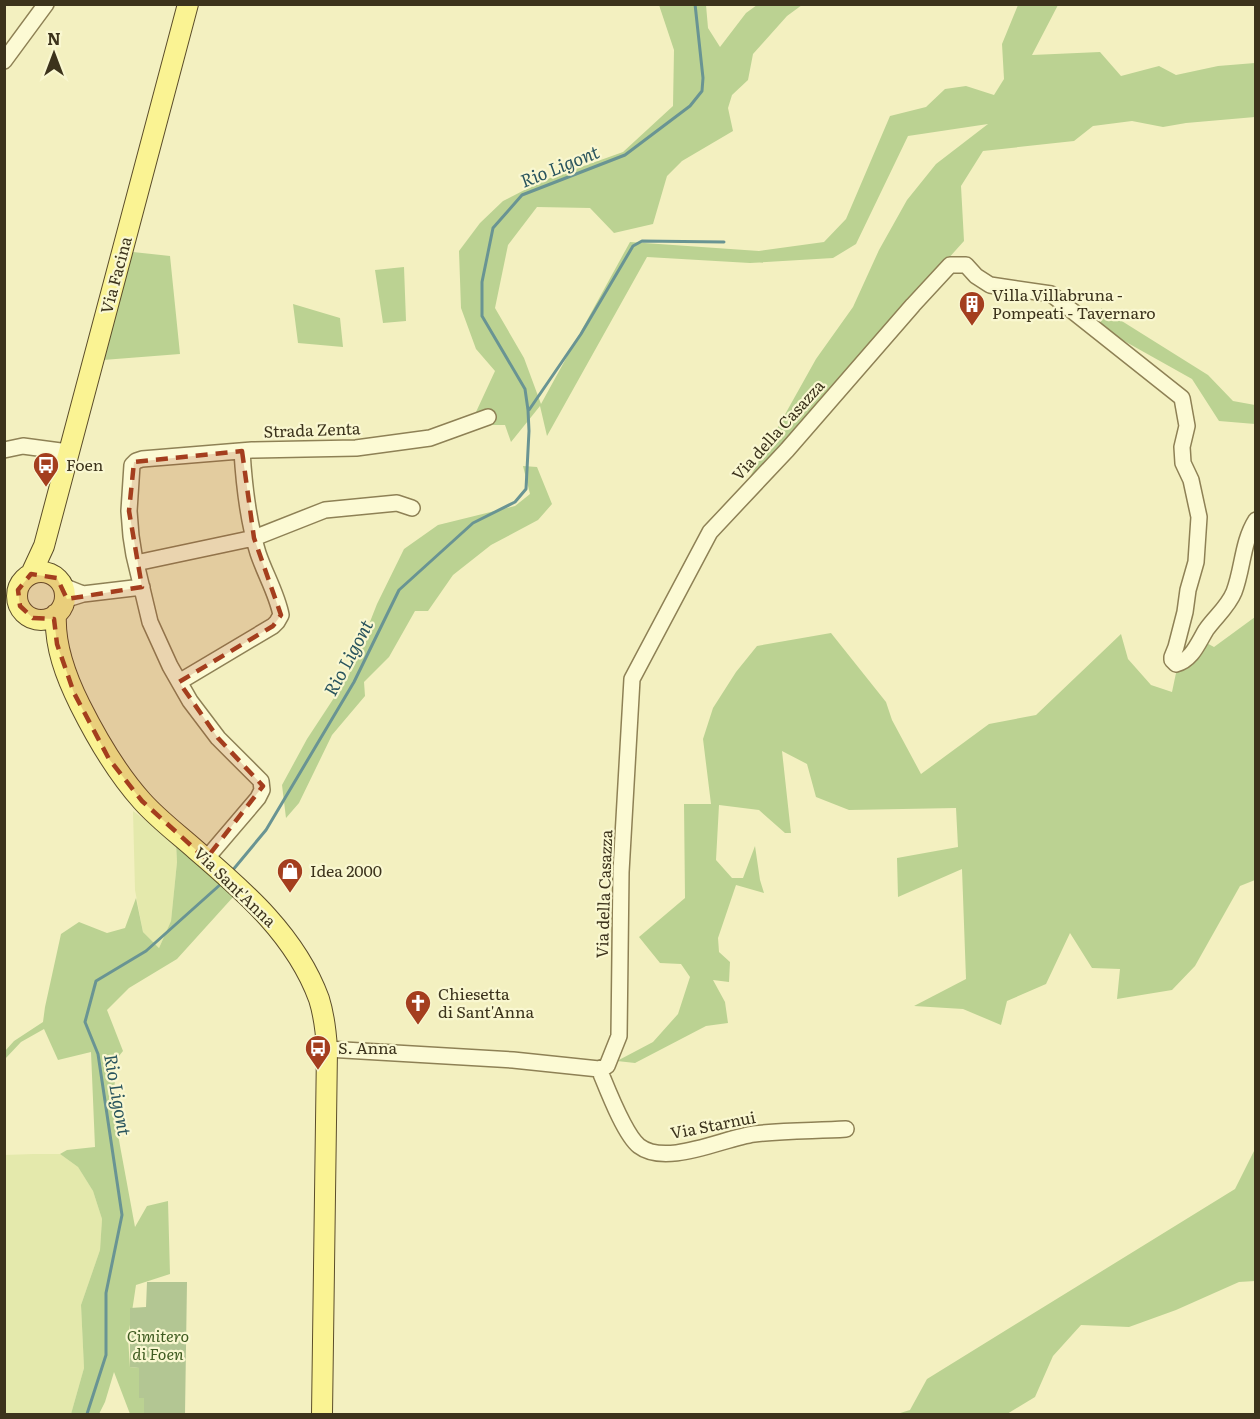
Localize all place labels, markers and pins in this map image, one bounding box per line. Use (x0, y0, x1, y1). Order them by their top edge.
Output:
place label: Villa Villabruna - Pompeati - Tavernaro (992, 282, 1156, 324)
building icon: Villa Villabruna - Pompeati - Tavernaro (957, 289, 987, 327)
bus stop icon: Foen (31, 450, 61, 488)
place label: Foen (66, 452, 104, 476)
shop icon: Idea 2000 (275, 856, 305, 894)
place label: Idea 2000 (310, 858, 382, 882)
place label: Chiesetta di Sant'Anna (438, 981, 535, 1023)
church icon: Chiesetta di Sant'Anna (403, 988, 433, 1026)
bus stop icon: S. Anna (303, 1033, 333, 1071)
place label: S. Anna (338, 1035, 398, 1059)

